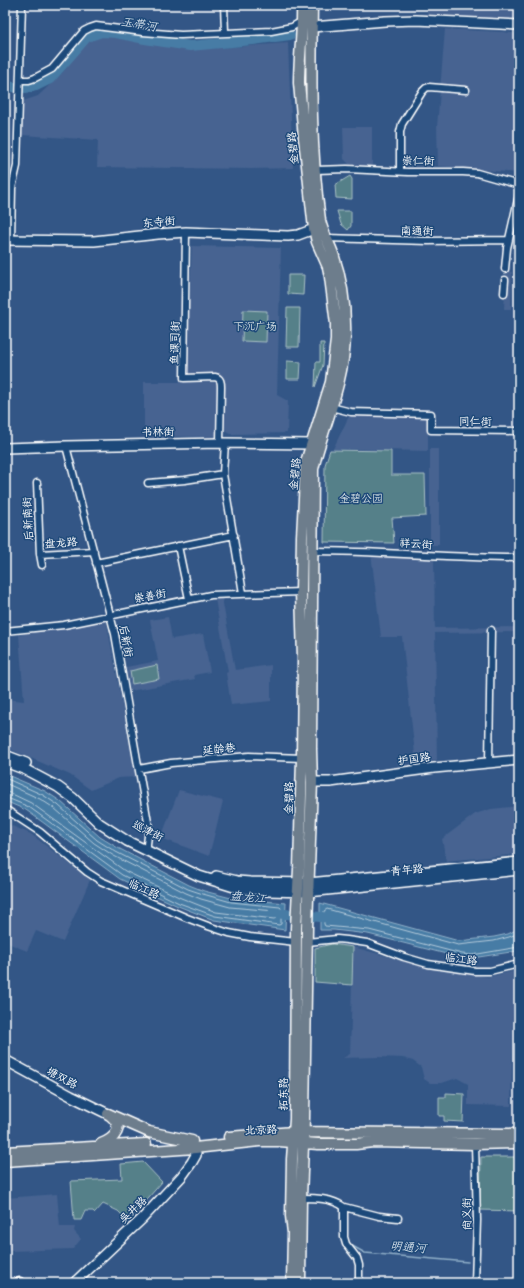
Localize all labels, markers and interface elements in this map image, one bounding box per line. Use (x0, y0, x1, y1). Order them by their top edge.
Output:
water label: 玉带河 (119, 10, 160, 38)
street label: 金碧路 (282, 131, 304, 165)
street label: 崇仁街 (401, 151, 436, 171)
street label: 东寺街 (142, 211, 177, 233)
street label: 南通街 (400, 221, 435, 241)
park label: 下沉广场 (233, 317, 277, 336)
street label: 鱼课司街 (165, 320, 185, 365)
street label: 同仁街 (459, 412, 492, 431)
street label: 书林街 (141, 422, 176, 442)
street label: 金碧路 (284, 457, 306, 491)
park label: 金碧公园 (339, 489, 383, 508)
street label: 后新南街 (17, 496, 39, 541)
street label: 盘龙路 (44, 532, 78, 554)
street label: 祥云街 (399, 533, 434, 555)
street label: 崇善街 (132, 583, 169, 608)
street label: 后新街 (114, 623, 139, 660)
street label: 延龄巷 (202, 738, 236, 760)
street label: 护国路 (396, 747, 432, 771)
street label: 金碧路 (279, 781, 299, 815)
street label: 巡津街 (129, 815, 168, 847)
street label: 青年路 (390, 859, 424, 881)
street label: 临江路 (125, 874, 163, 904)
water label: 盘龙江 (229, 884, 268, 910)
street label: 临江路 (443, 947, 479, 971)
street label: 塘双路 (43, 1062, 81, 1094)
street label: 拓东路 (274, 1078, 293, 1111)
street label: 北京路 (244, 1120, 278, 1140)
street label: 吴井路 (115, 1192, 151, 1228)
street label: 尚义街 (457, 1196, 477, 1231)
water label: 明通河 (389, 1234, 429, 1260)

